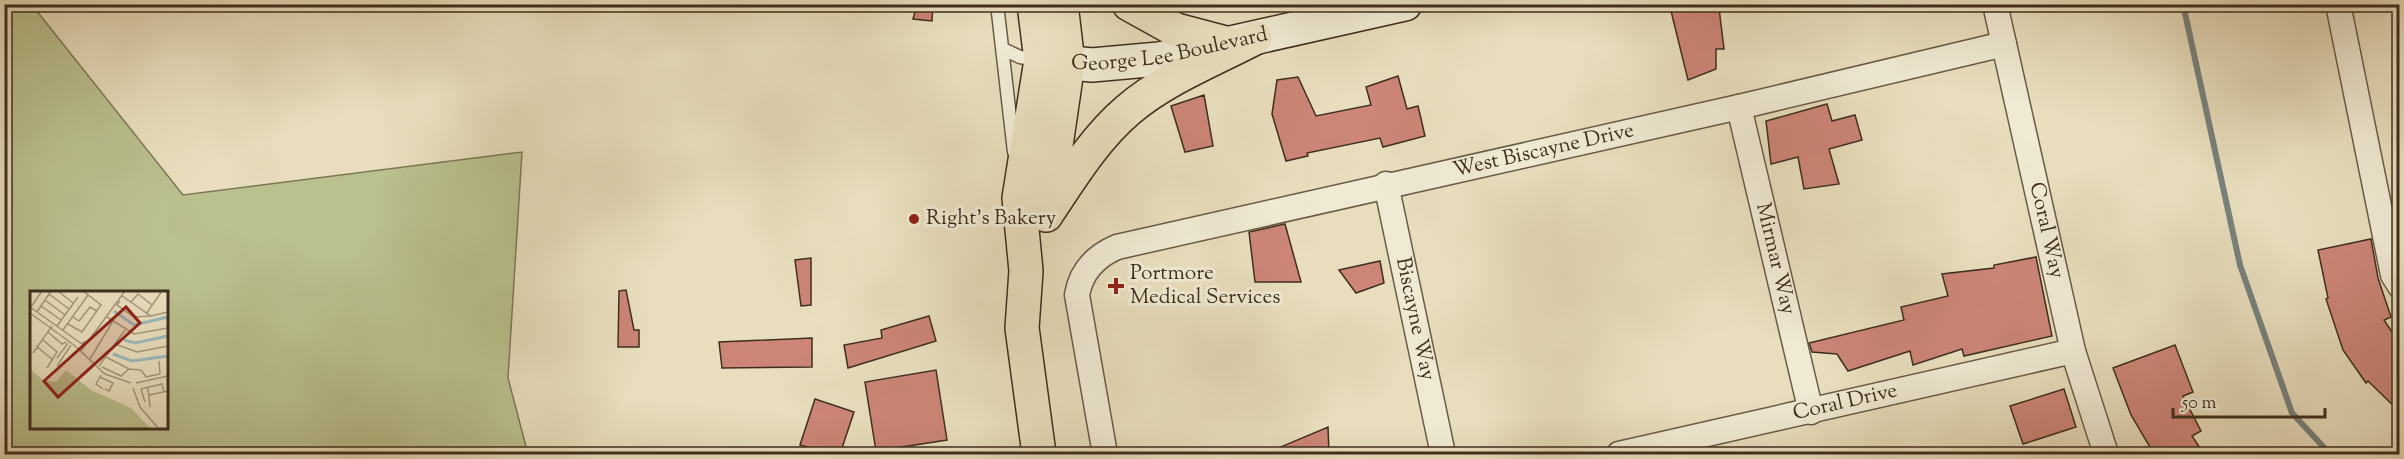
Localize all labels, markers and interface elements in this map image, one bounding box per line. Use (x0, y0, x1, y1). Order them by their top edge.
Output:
street label: George Lee Boulevard (1070, 20, 1271, 80)
street label: West Biscayne Drive (1450, 116, 1637, 186)
street label: Coral Way (2021, 179, 2071, 282)
street label: Mirmar Way (1747, 200, 1803, 318)
place label: Right's Bakery (926, 204, 1057, 234)
marker: Right's Bakery (907, 212, 921, 226)
street label: Biscayne Way (1387, 255, 1442, 384)
place label: Portmore Medical Services (1130, 259, 1281, 313)
marker: Portmore Medical Services (1107, 277, 1125, 295)
inset map (30, 291, 168, 429)
street label: Coral Drive (1790, 376, 1900, 429)
scale bar (2173, 381, 2324, 419)
text: 50 m (2181, 391, 2217, 417)

